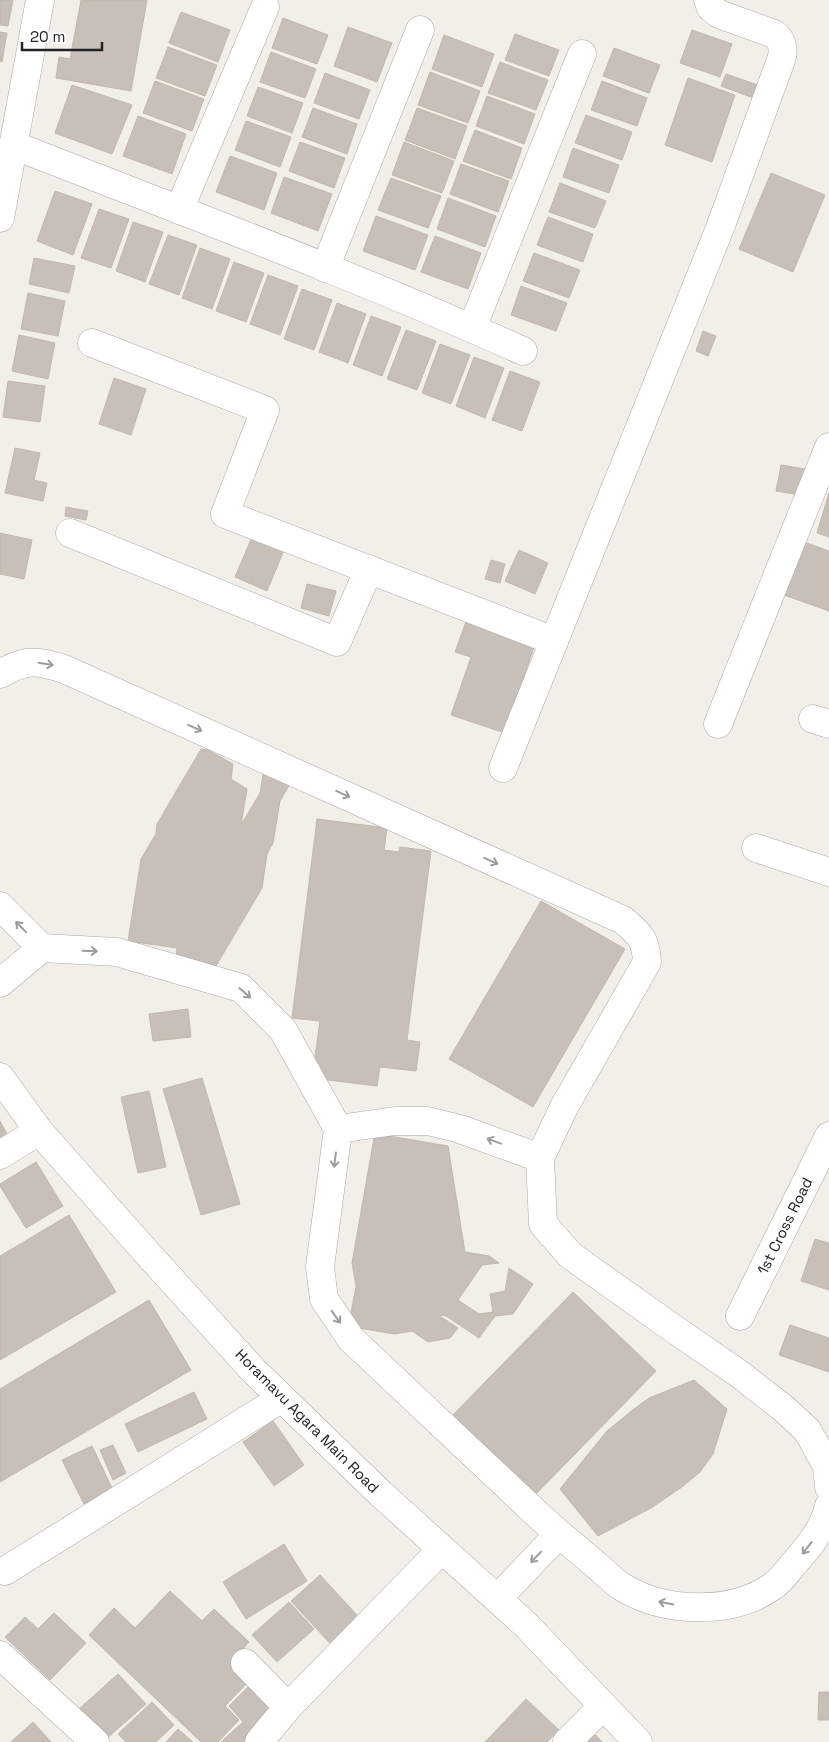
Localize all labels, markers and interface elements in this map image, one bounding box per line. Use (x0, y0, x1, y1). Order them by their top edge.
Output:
scale bar (22, 20, 102, 52)
text: 20 m (30, 27, 65, 46)
one-way arrow (37, 660, 53, 670)
one-way arrow (187, 723, 202, 733)
one-way arrow (335, 790, 350, 800)
one-way arrow (483, 856, 498, 866)
one-way arrow (15, 921, 27, 933)
one-way arrow (82, 946, 98, 956)
one-way arrow (239, 988, 252, 999)
one-way arrow (487, 1136, 503, 1145)
one-way arrow (330, 1152, 340, 1168)
street label: 1st Cross Road (753, 1174, 816, 1277)
one-way arrow (331, 1310, 341, 1324)
street label: Horamavu Agara Main Road (231, 1345, 383, 1497)
one-way arrow (802, 1541, 812, 1555)
one-way arrow (531, 1551, 543, 1563)
one-way arrow (659, 1598, 675, 1607)

